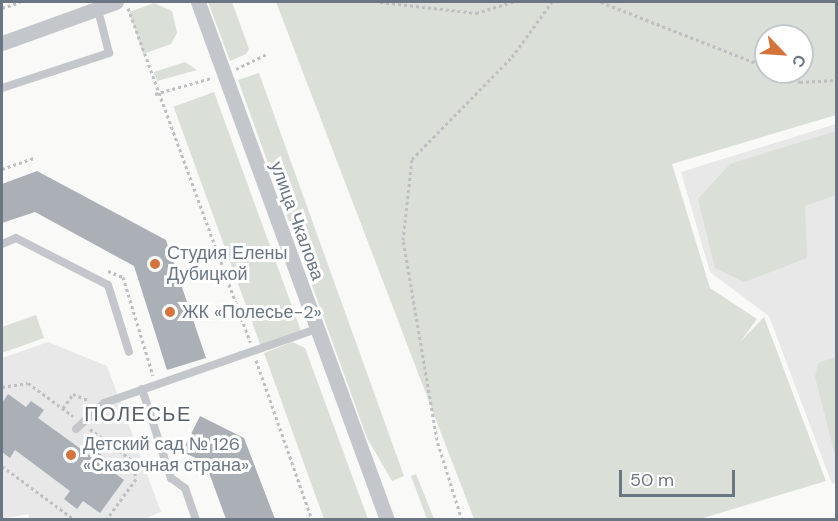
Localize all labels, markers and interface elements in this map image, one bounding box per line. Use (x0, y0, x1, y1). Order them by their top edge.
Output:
north arrow (754, 24, 814, 84)
text: С (787, 51, 811, 71)
street label: улица Чкалова (266, 159, 328, 283)
place label: Студия Елены Дубицкой (167, 243, 287, 286)
marker: Студия Елены Дубицкой (148, 257, 162, 271)
place label: ЖК «Полесье-2» (182, 301, 322, 323)
marker: ЖК «Полесье-2» (163, 305, 177, 319)
district label: ПОЛЕСЬЕ (84, 402, 192, 426)
place label: Детский сад № 126 «Сказочная страна» (83, 434, 249, 476)
marker: Детский сад № 126 «Сказочная страна» (64, 448, 78, 462)
scale bar (622, 458, 738, 496)
text: 50 m (630, 468, 674, 492)

